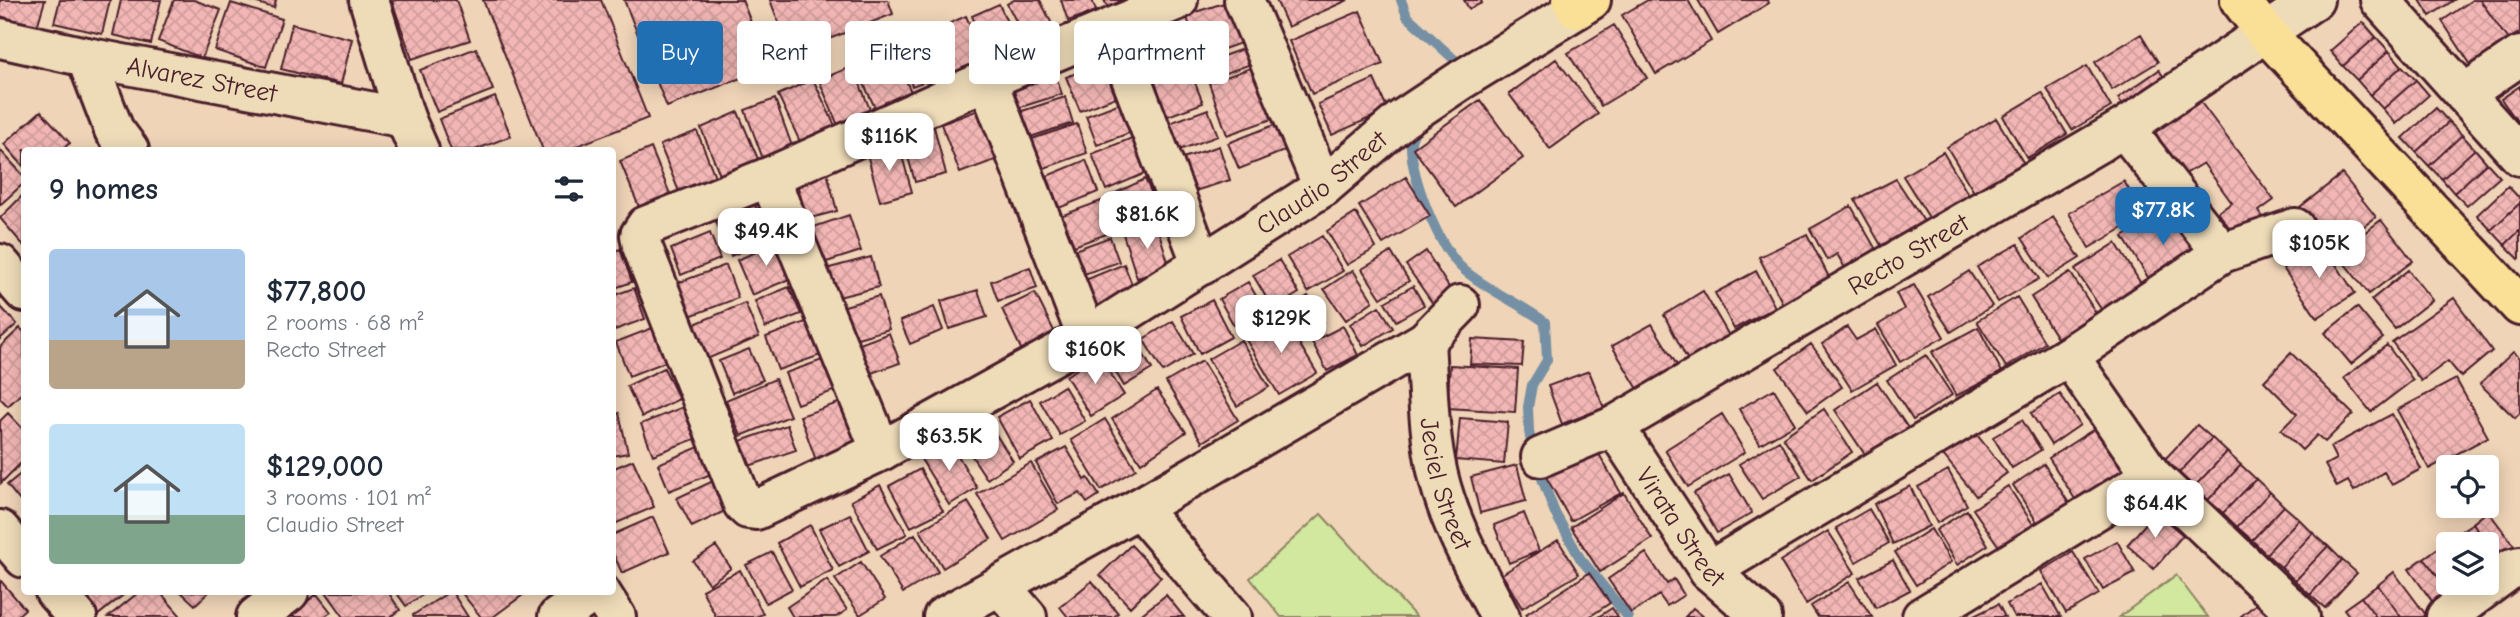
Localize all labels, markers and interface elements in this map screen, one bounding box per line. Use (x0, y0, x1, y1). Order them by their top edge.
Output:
chip: Buy (637, 21, 723, 84)
chip: Rent (737, 21, 831, 84)
chip: Filters (845, 21, 955, 84)
chip: New (969, 21, 1060, 84)
chip: Apartment (1074, 21, 1229, 84)
street label: Alvarez Street (124, 51, 281, 109)
pin: $116K (840, 114, 938, 173)
text: $116K (861, 122, 917, 149)
street label: Claudio Street (1251, 124, 1395, 241)
icon: filters (550, 170, 588, 208)
text: 9 homes (49, 172, 158, 207)
pin: $77.8K (2106, 188, 2220, 247)
pin: $81.6K (1090, 191, 1204, 251)
text: $77.8K (2131, 196, 2195, 223)
text: $81.6K (1115, 200, 1179, 227)
street label: Recto Street (1843, 207, 1976, 302)
pin: $49.4K (709, 208, 823, 268)
text: $49.4K (734, 217, 798, 244)
pin: $105K (2270, 220, 2368, 280)
text: $105K (2288, 229, 2350, 256)
text: $77,800 (266, 274, 366, 309)
icon: home (105, 277, 189, 361)
pin: $129K (1232, 296, 1330, 355)
text: $129K (1251, 304, 1311, 331)
text: 2 rooms · 68 m² (266, 309, 424, 336)
pin: $160K (1046, 326, 1144, 386)
text: $160K (1064, 335, 1126, 362)
text: Recto Street (266, 336, 385, 363)
pin: $63.5K (892, 414, 1006, 473)
street label: Jeciel Street (1414, 417, 1478, 556)
text: $63.5K (916, 422, 982, 449)
text: $129,000 (266, 449, 384, 484)
icon: home (105, 452, 189, 536)
map controls (2436, 455, 2499, 595)
button: locate (2436, 455, 2499, 518)
street label: Virata Street (1629, 462, 1732, 595)
pin: $64.4K (2098, 480, 2212, 540)
text: 3 rooms · 101 m² (266, 484, 431, 511)
text: $64.4K (2123, 489, 2187, 516)
text: Claudio Street (266, 511, 404, 538)
button: layers (2436, 532, 2499, 595)

